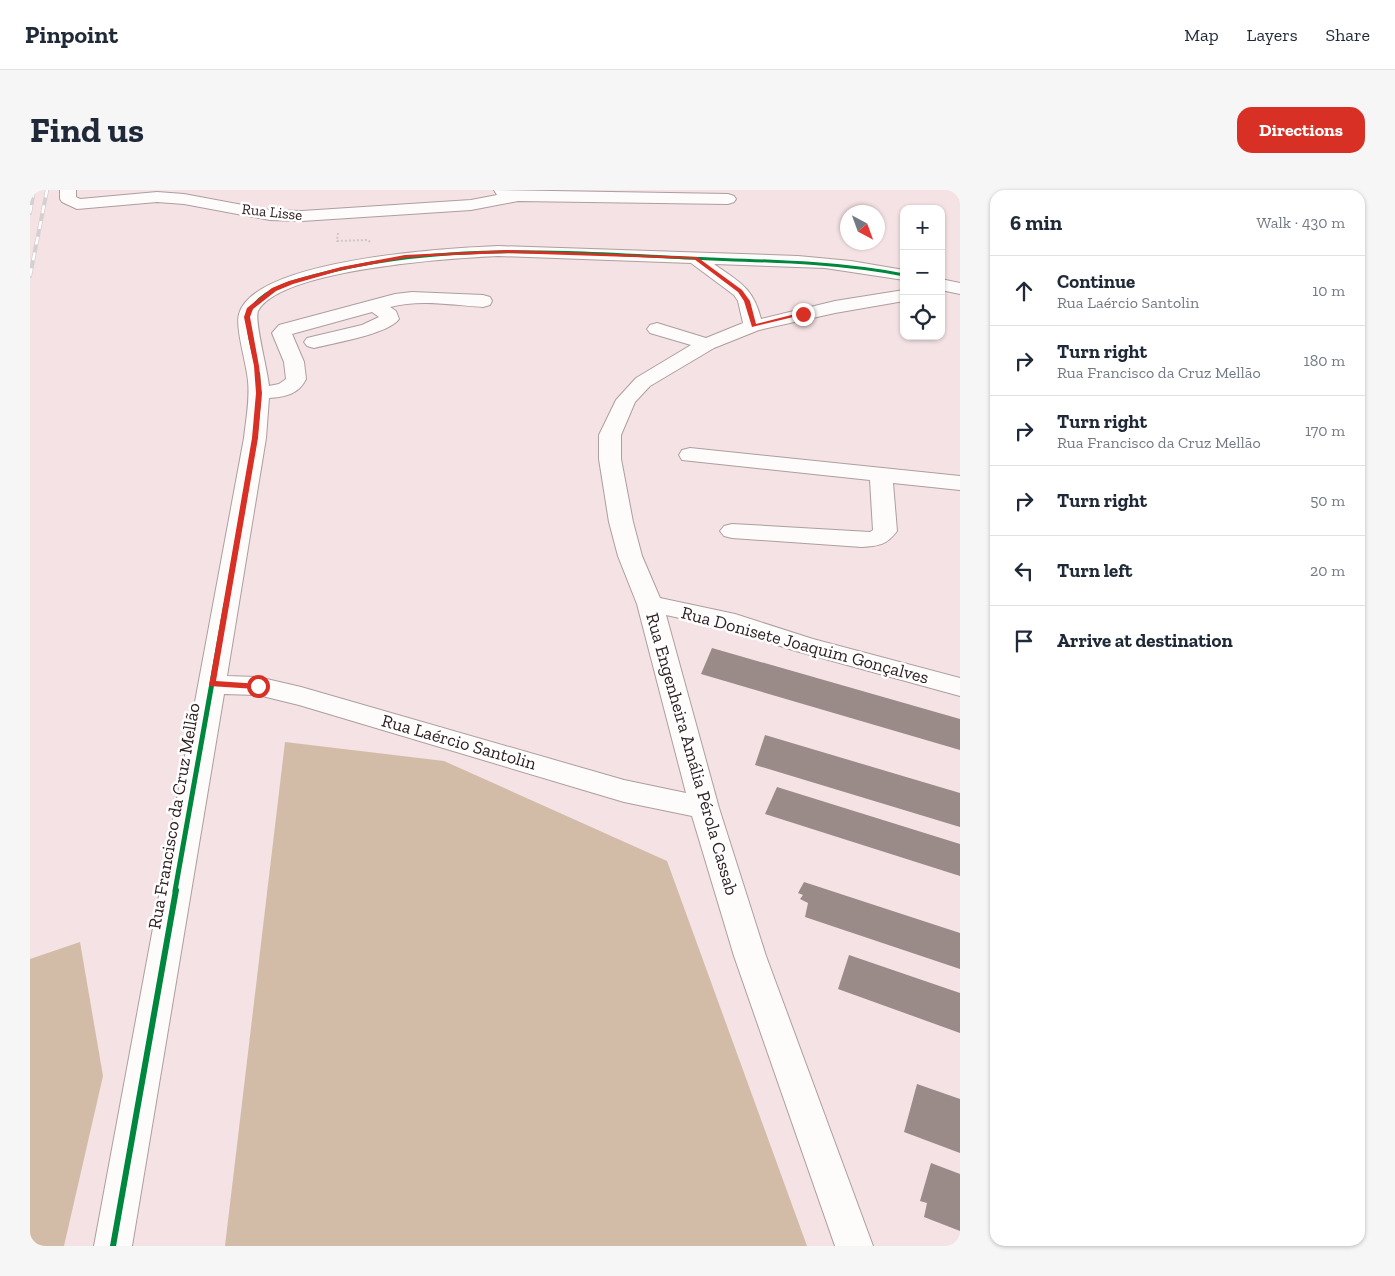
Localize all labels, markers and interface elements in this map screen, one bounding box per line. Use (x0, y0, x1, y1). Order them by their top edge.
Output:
text: Pinpoint (25, 20, 118, 49)
text: Map (1184, 24, 1219, 46)
text: Layers (1247, 24, 1298, 46)
text: Share (1326, 24, 1370, 46)
button: Directions (1237, 107, 1365, 153)
text: Find us (30, 109, 144, 151)
street label: Rua Lisse (241, 200, 303, 224)
north arrow (840, 205, 885, 250)
map controls (900, 205, 945, 340)
button: + (900, 205, 945, 250)
text: 6 min (1010, 210, 1062, 235)
text: Walk · 430 m (1257, 213, 1345, 232)
button: − (900, 250, 945, 295)
text: Continue (1057, 270, 1135, 293)
icon: ahead (1010, 277, 1038, 305)
text: 10 m (1312, 281, 1345, 300)
text: Rua Laércio Santolin (1057, 293, 1199, 312)
button: locate (900, 295, 945, 340)
route end (792, 303, 815, 326)
text: Turn right (1057, 340, 1147, 363)
icon: right (1010, 347, 1038, 375)
text: 180 m (1304, 351, 1345, 370)
text: Rua Francisco da Cruz Mellão (1057, 363, 1261, 382)
text: Turn right (1057, 410, 1147, 433)
icon: right (1010, 417, 1038, 445)
text: 170 m (1305, 421, 1345, 440)
text: Rua Francisco da Cruz Mellão (1057, 433, 1261, 452)
icon: right (1010, 487, 1038, 515)
text: Turn right (1057, 489, 1147, 512)
text: 50 m (1310, 491, 1345, 510)
icon: left (1010, 557, 1038, 585)
text: Turn left (1057, 559, 1132, 582)
text: 20 m (1310, 561, 1345, 580)
street label: Rua Donisete Joaquim Gonçalves (679, 601, 931, 689)
street label: Rua Engenheira Amália Pérola Cassab (641, 610, 743, 898)
icon: arrive (1010, 627, 1038, 655)
text: Arrive at destination (1057, 629, 1233, 652)
route start (247, 675, 270, 698)
street label: Rua Francisco da Cruz Mellão (143, 701, 205, 931)
street label: Rua Laércio Santolin (379, 709, 540, 775)

